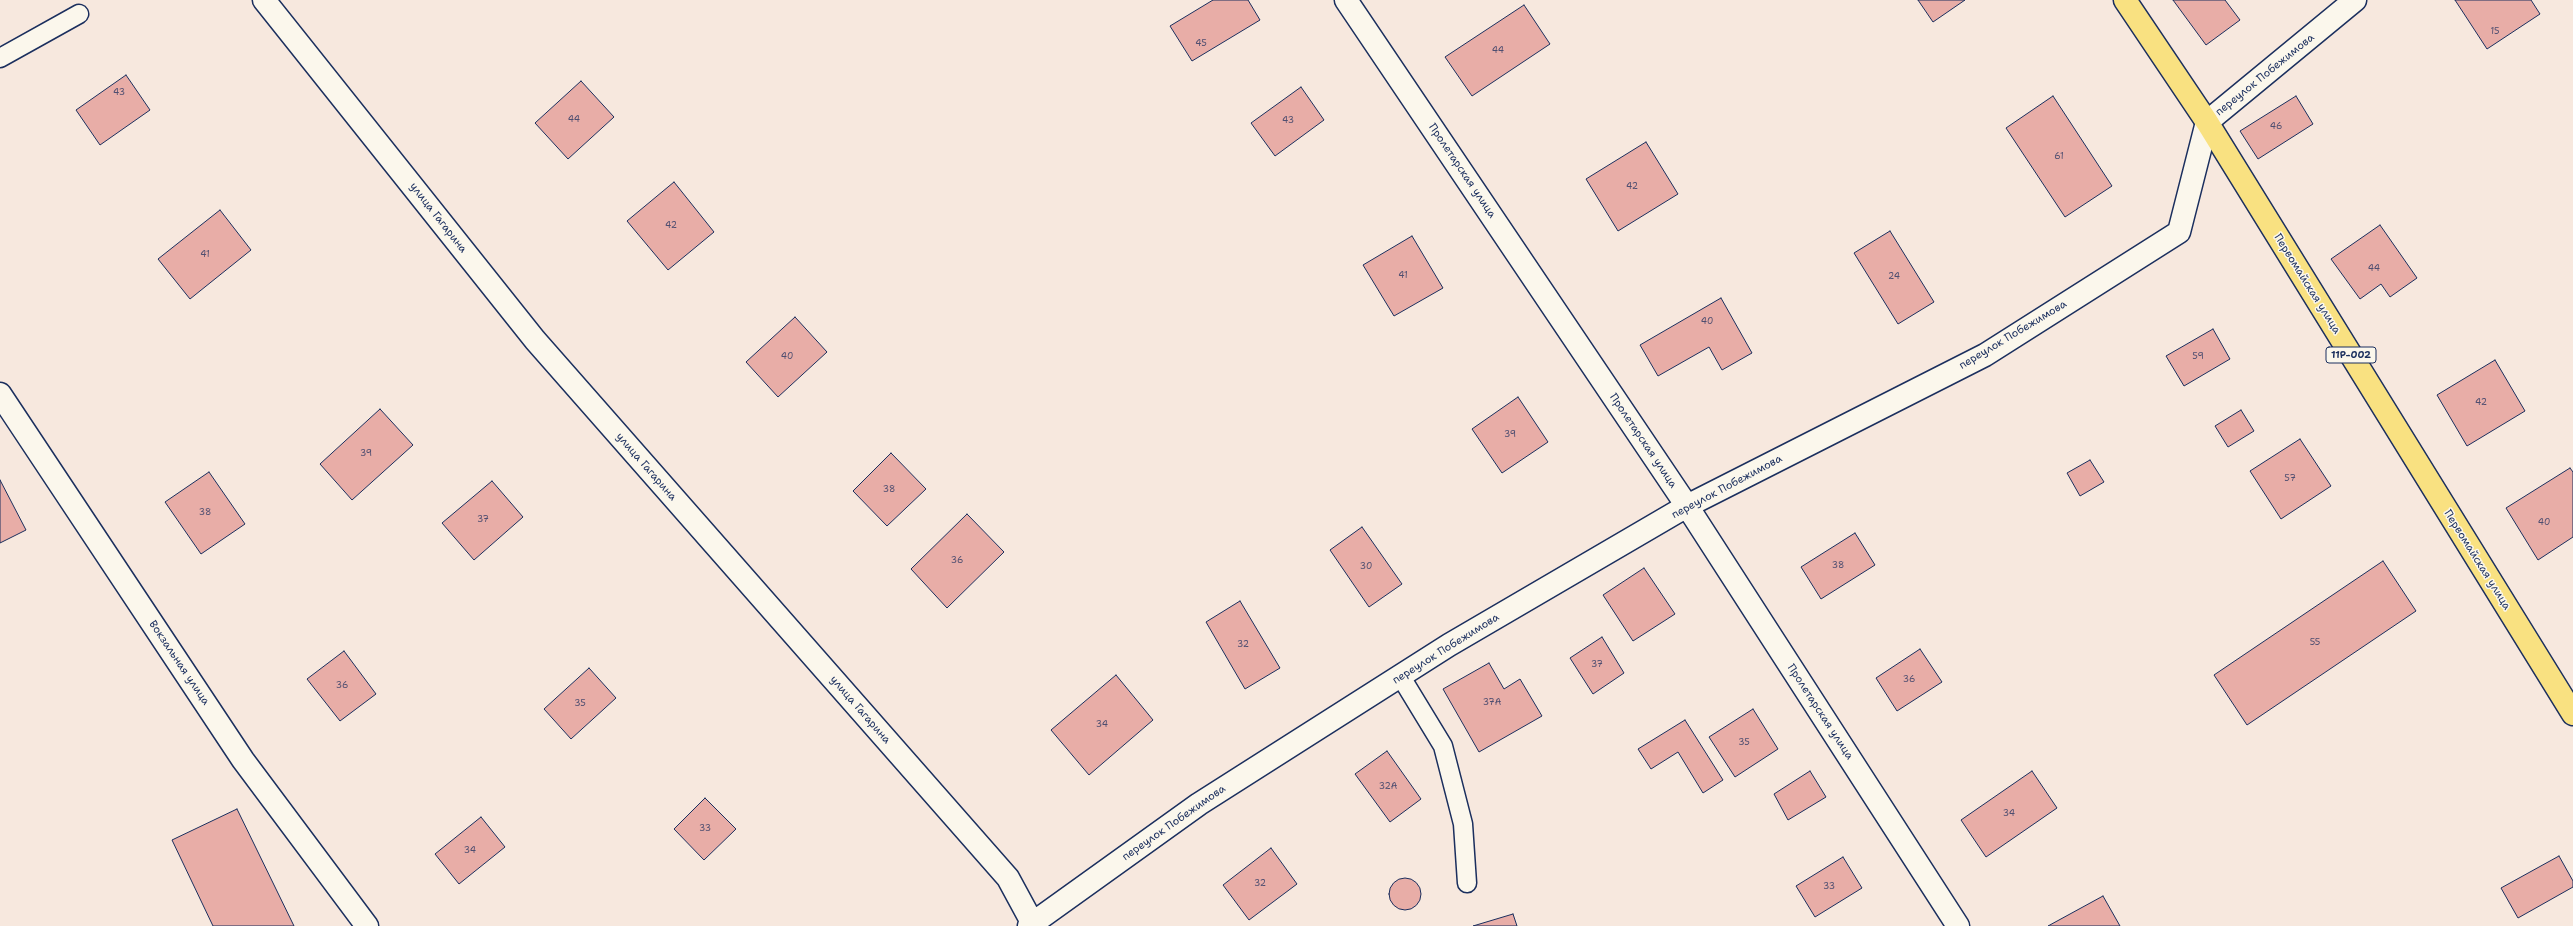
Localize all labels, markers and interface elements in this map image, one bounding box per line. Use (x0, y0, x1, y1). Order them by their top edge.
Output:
house number: 15 (2490, 27, 2500, 37)
street label: переулок Побежимова (2213, 31, 2317, 119)
house number: 45 (1195, 39, 1207, 49)
house number: 44 (1492, 46, 1504, 56)
house number: 43 (113, 88, 125, 98)
house number: 44 (568, 115, 580, 125)
house number: 43 (1282, 116, 1294, 126)
street label: Пролетарская улица (1425, 121, 1499, 221)
house number: 46 (2270, 122, 2282, 132)
house number: 61 (2054, 152, 2064, 162)
street label: улица Гагарина (406, 180, 470, 256)
house number: 42 (1626, 182, 1638, 192)
house number: 42 (665, 221, 677, 231)
street label: Первомайская улица (2271, 232, 2343, 336)
house number: 41 (200, 250, 210, 260)
house number: 44 (2368, 264, 2380, 274)
house number: 41 (1398, 271, 1408, 281)
house number: 24 (1888, 272, 1900, 282)
street label: переулок Побежимова (1957, 298, 2069, 372)
house number: 40 (1701, 317, 1713, 327)
road number: 11Р-002 (2326, 347, 2376, 363)
house number: 40 (781, 352, 793, 362)
house number: 59 (2192, 352, 2204, 362)
street label: Пролетарская улица (1606, 391, 1680, 491)
house number: 42 (2475, 398, 2487, 408)
street label: улица Гагарина (613, 430, 679, 504)
house number: 39 (1504, 430, 1516, 440)
house number: 39 (360, 449, 372, 459)
street label: переулок Побежимова (1669, 452, 1785, 522)
house number: 57 (2284, 474, 2296, 484)
house number: 38 (883, 485, 895, 495)
house number: 38 (199, 508, 211, 518)
street label: Первомайская улица (2441, 508, 2513, 612)
house number: 37 (477, 515, 489, 525)
house number: 40 (2538, 518, 2550, 528)
house number: 36 (951, 556, 963, 566)
house number: 38 (1832, 561, 1844, 571)
house number: 30 (1360, 562, 1372, 572)
street label: переулок Побежимова (1390, 611, 1502, 687)
street label: Вокзальная улица (146, 618, 212, 708)
house number: 55 (2310, 638, 2320, 648)
house number: 32 (1237, 640, 1249, 650)
house number: 37 (1591, 660, 1603, 670)
street label: Пролетарская улица (1784, 662, 1856, 762)
street label: улица Гагарина (827, 673, 893, 747)
house number: 36 (1903, 675, 1915, 685)
house number: 36 (336, 681, 348, 691)
house number: 37А (1483, 698, 1501, 708)
house number: 35 (574, 699, 586, 709)
house number: 34 (1096, 720, 1108, 730)
house number: 35 (1738, 738, 1750, 748)
street label: переулок Побежимова (1120, 782, 1228, 864)
house number: 32А (1379, 782, 1397, 792)
house number: 34 (2003, 809, 2015, 819)
house number: 33 (699, 824, 711, 834)
house number: 34 (464, 846, 476, 856)
house number: 32 (1254, 879, 1266, 889)
house number: 33 (1823, 882, 1835, 892)

